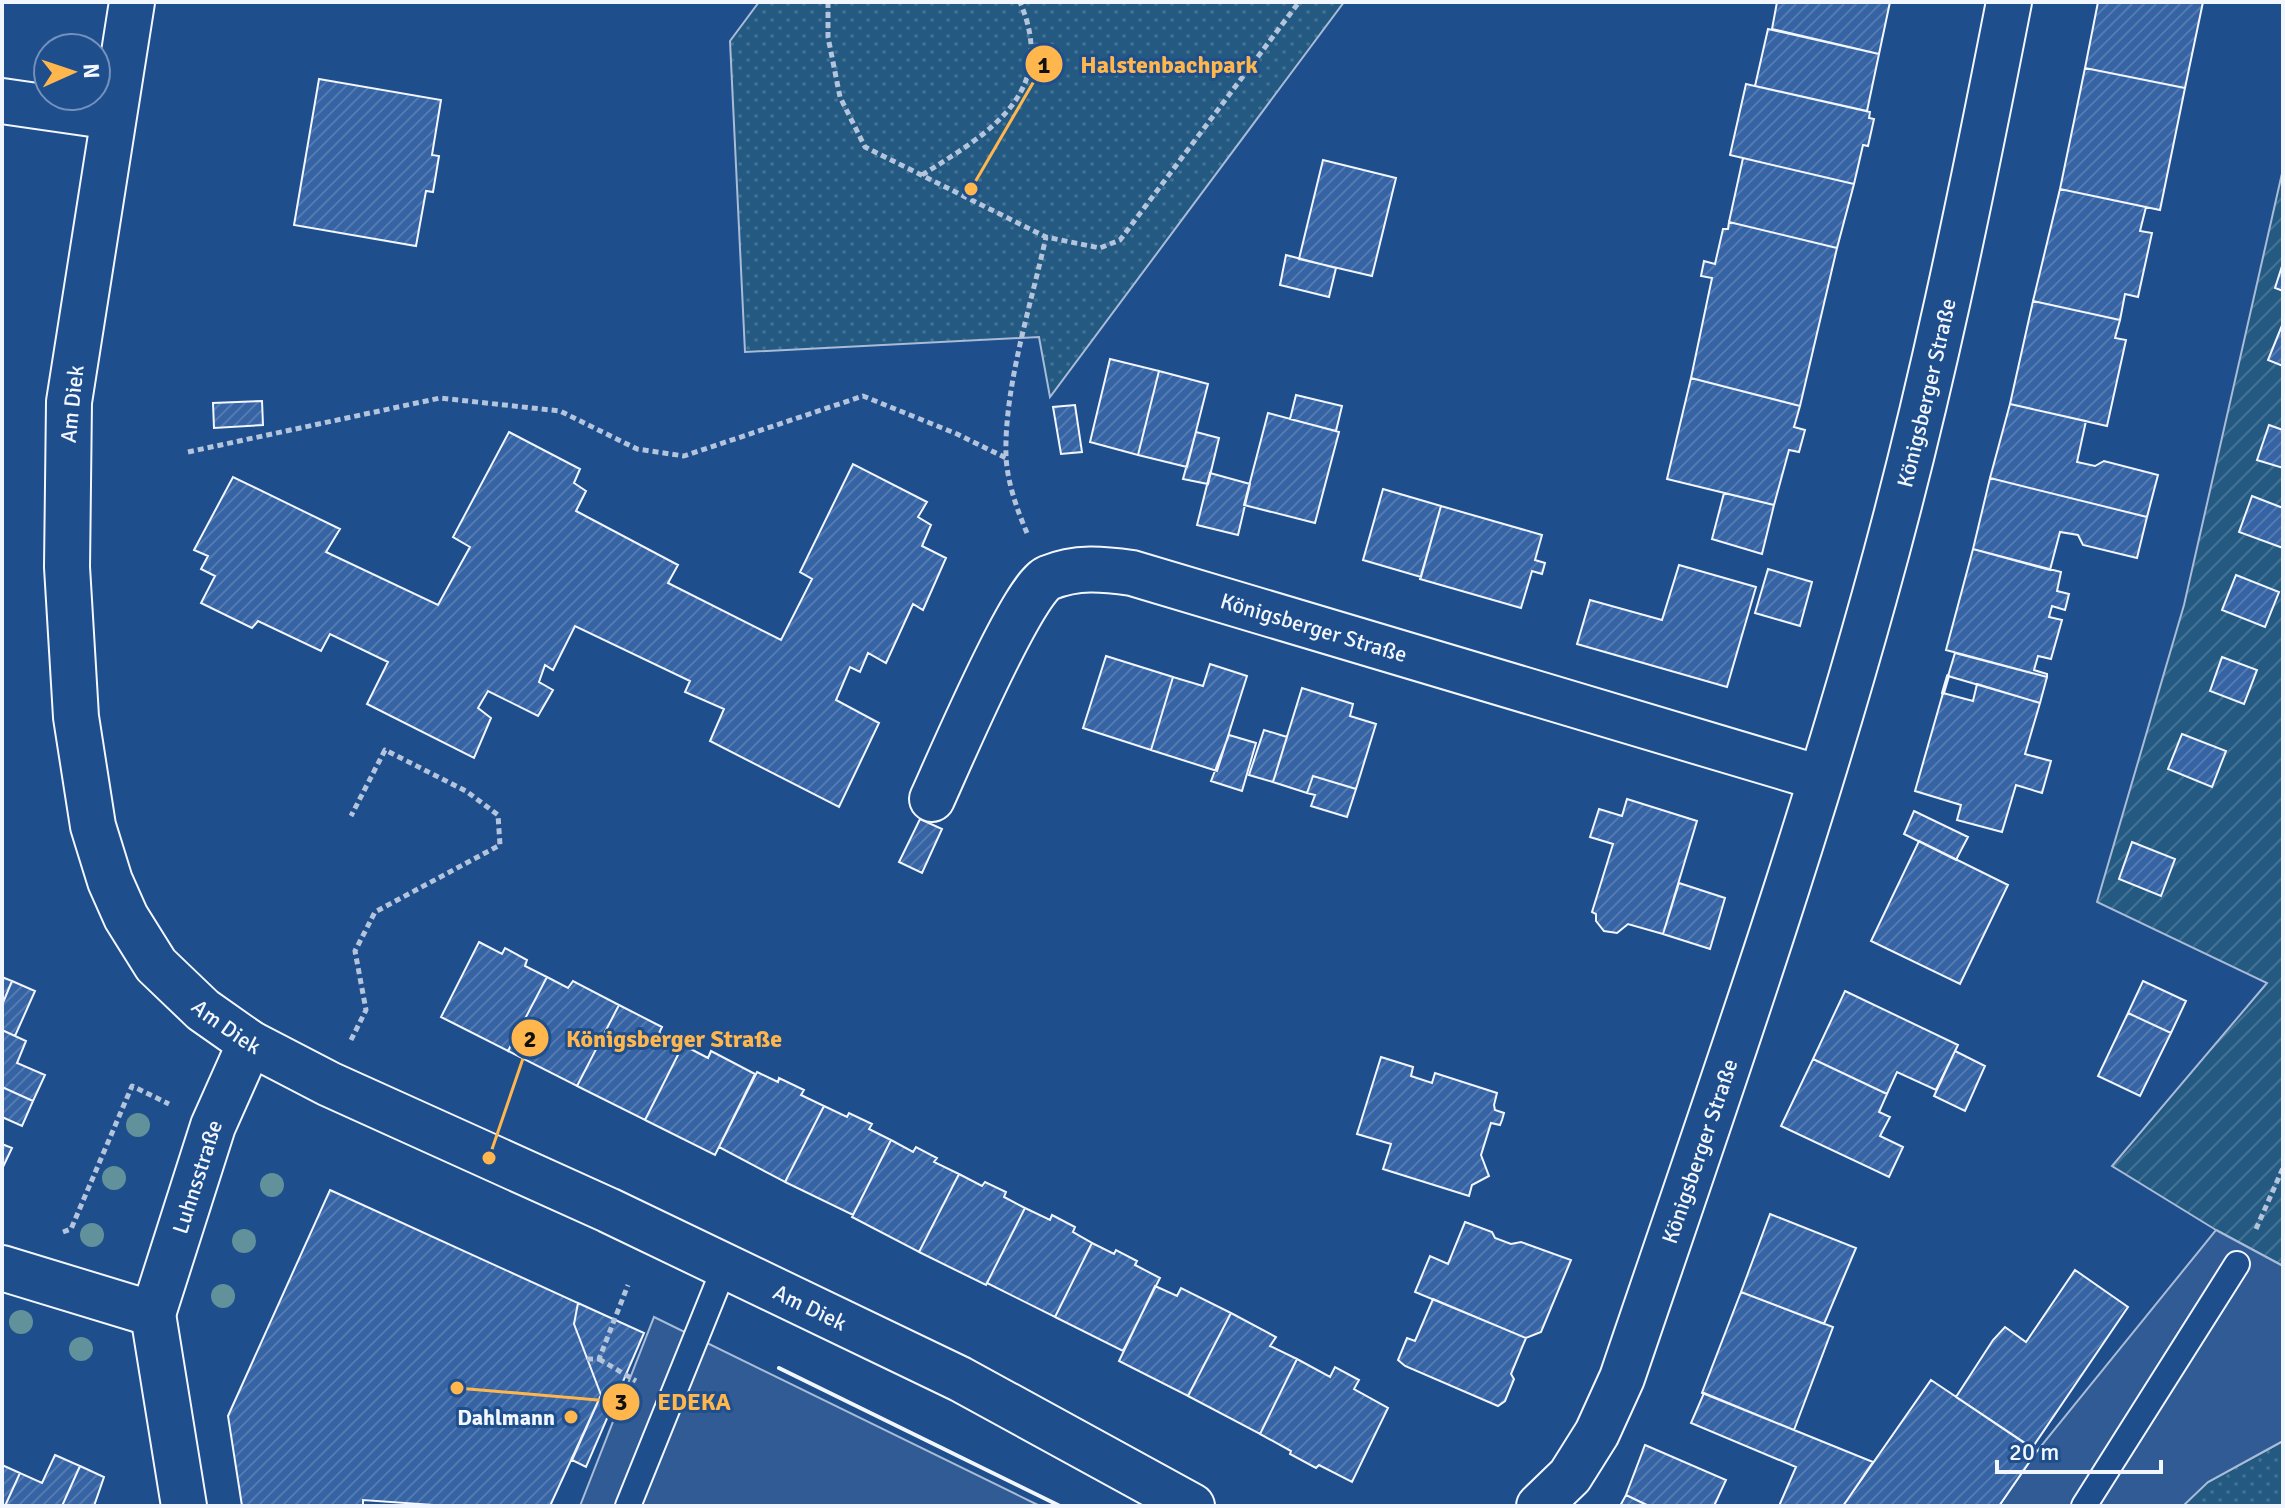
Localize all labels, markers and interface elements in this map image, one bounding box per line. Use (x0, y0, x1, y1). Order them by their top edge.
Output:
north arrow (32, 32, 112, 112)
callout: Halstenbachpark (1024, 40, 1274, 88)
text: 1 (1038, 50, 1051, 80)
text: Halstenbachpark (1080, 50, 1258, 80)
text: N (78, 63, 105, 79)
street label: Königsberger Straße (1891, 296, 1961, 490)
street label: Am Diek (54, 364, 90, 444)
street label: Königsberger Straße (1217, 587, 1410, 668)
street label: Am Diek (186, 993, 266, 1060)
callout: Königsberger Straße (510, 1014, 798, 1062)
text: 2 (524, 1024, 536, 1054)
text: Königsberger Straße (566, 1024, 782, 1054)
street label: Königsberger Straße (1655, 1055, 1743, 1247)
street label: Luhnsstraße (166, 1115, 228, 1237)
street label: Am Diek (769, 1278, 851, 1336)
callout: EDEKA (601, 1378, 747, 1426)
text: 3 (615, 1387, 627, 1417)
text: EDEKA (657, 1387, 732, 1417)
place label: Dahlmann (457, 1404, 555, 1431)
marker: Dahlmann (562, 1408, 580, 1426)
scale bar (1997, 1424, 2161, 1474)
text: 20 m (2009, 1437, 2059, 1467)

